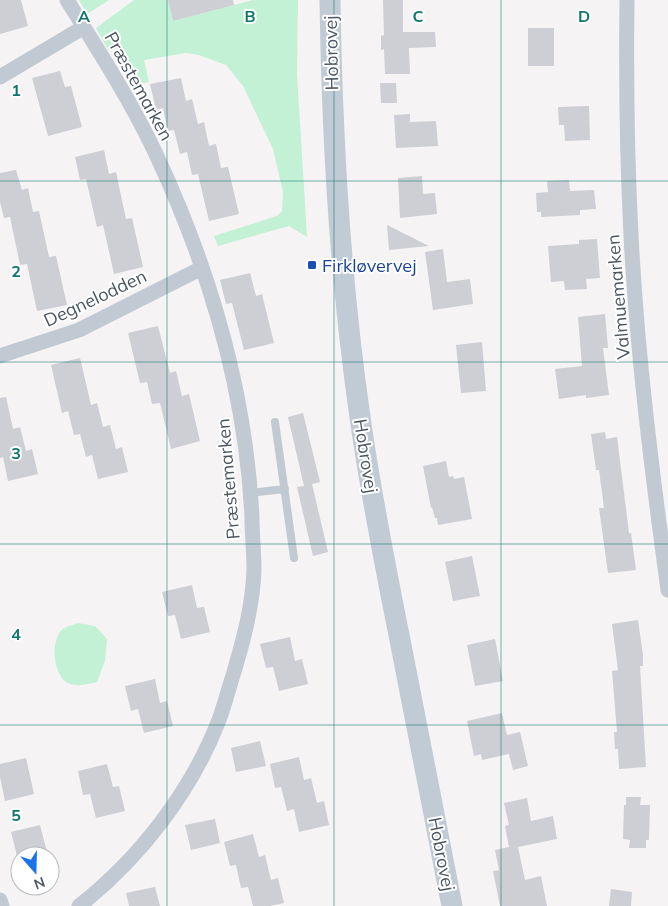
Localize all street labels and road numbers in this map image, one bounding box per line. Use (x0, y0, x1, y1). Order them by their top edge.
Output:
street label: Hobrovej (319, 15, 343, 91)
street label: Præstemarken (100, 27, 178, 145)
street label: Valmuemarken (601, 234, 635, 360)
street label: Degnelodden (40, 264, 150, 332)
street label: Hobrovej (349, 417, 383, 495)
street label: Præstemarken (211, 418, 245, 540)
street label: Hobrovej (424, 815, 460, 893)

